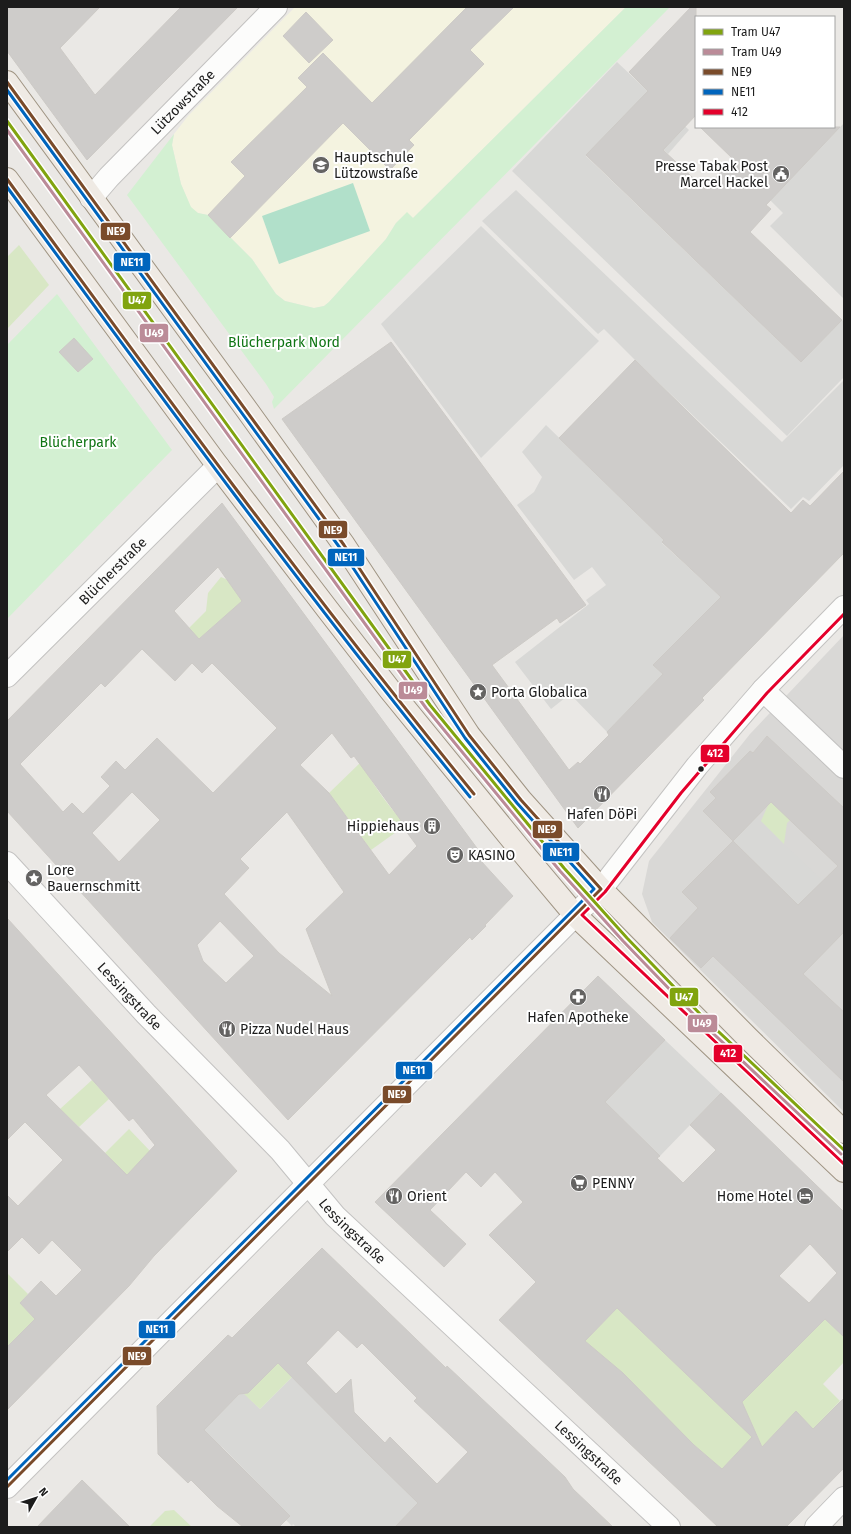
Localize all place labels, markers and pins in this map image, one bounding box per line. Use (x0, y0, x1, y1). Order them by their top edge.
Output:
place label: Hauptschule Lützowstraße (334, 149, 418, 182)
school or university icon: Hauptschule Lützowstraße (311, 155, 331, 175)
place label: Presse Tabak Post Marcel Hackel (655, 158, 769, 191)
public building icon: Presse Tabak Post Marcel Hackel (771, 164, 791, 184)
place icon: Porta Globalica (468, 682, 488, 702)
place label: Porta Globalica (491, 684, 588, 701)
unlabelled marker (696, 764, 706, 774)
restaurant icon: Hafen DöPi (592, 784, 612, 804)
place label: Hafen DöPi (567, 806, 637, 823)
building icon: Hippiehaus (422, 816, 442, 836)
place label: Hippiehaus (347, 818, 419, 835)
theatre icon: KASINO (445, 845, 465, 865)
place label: KASINO (468, 847, 515, 864)
place label: Lore Bauernschmitt (47, 862, 141, 895)
place icon: Lore Bauernschmitt (24, 868, 44, 888)
pharmacy icon: Hafen Apotheke (568, 987, 588, 1007)
place label: Hafen Apotheke (527, 1009, 629, 1026)
restaurant icon: Pizza Nudel Haus (217, 1019, 237, 1039)
place label: Pizza Nudel Haus (240, 1021, 349, 1038)
supermarket icon: PENNY (569, 1173, 589, 1193)
place label: PENNY (592, 1175, 635, 1192)
restaurant icon: Orient (384, 1186, 404, 1206)
hotel icon: Home Hotel (795, 1186, 815, 1206)
place label: Orient (407, 1188, 448, 1205)
place label: Home Hotel (717, 1188, 792, 1205)

